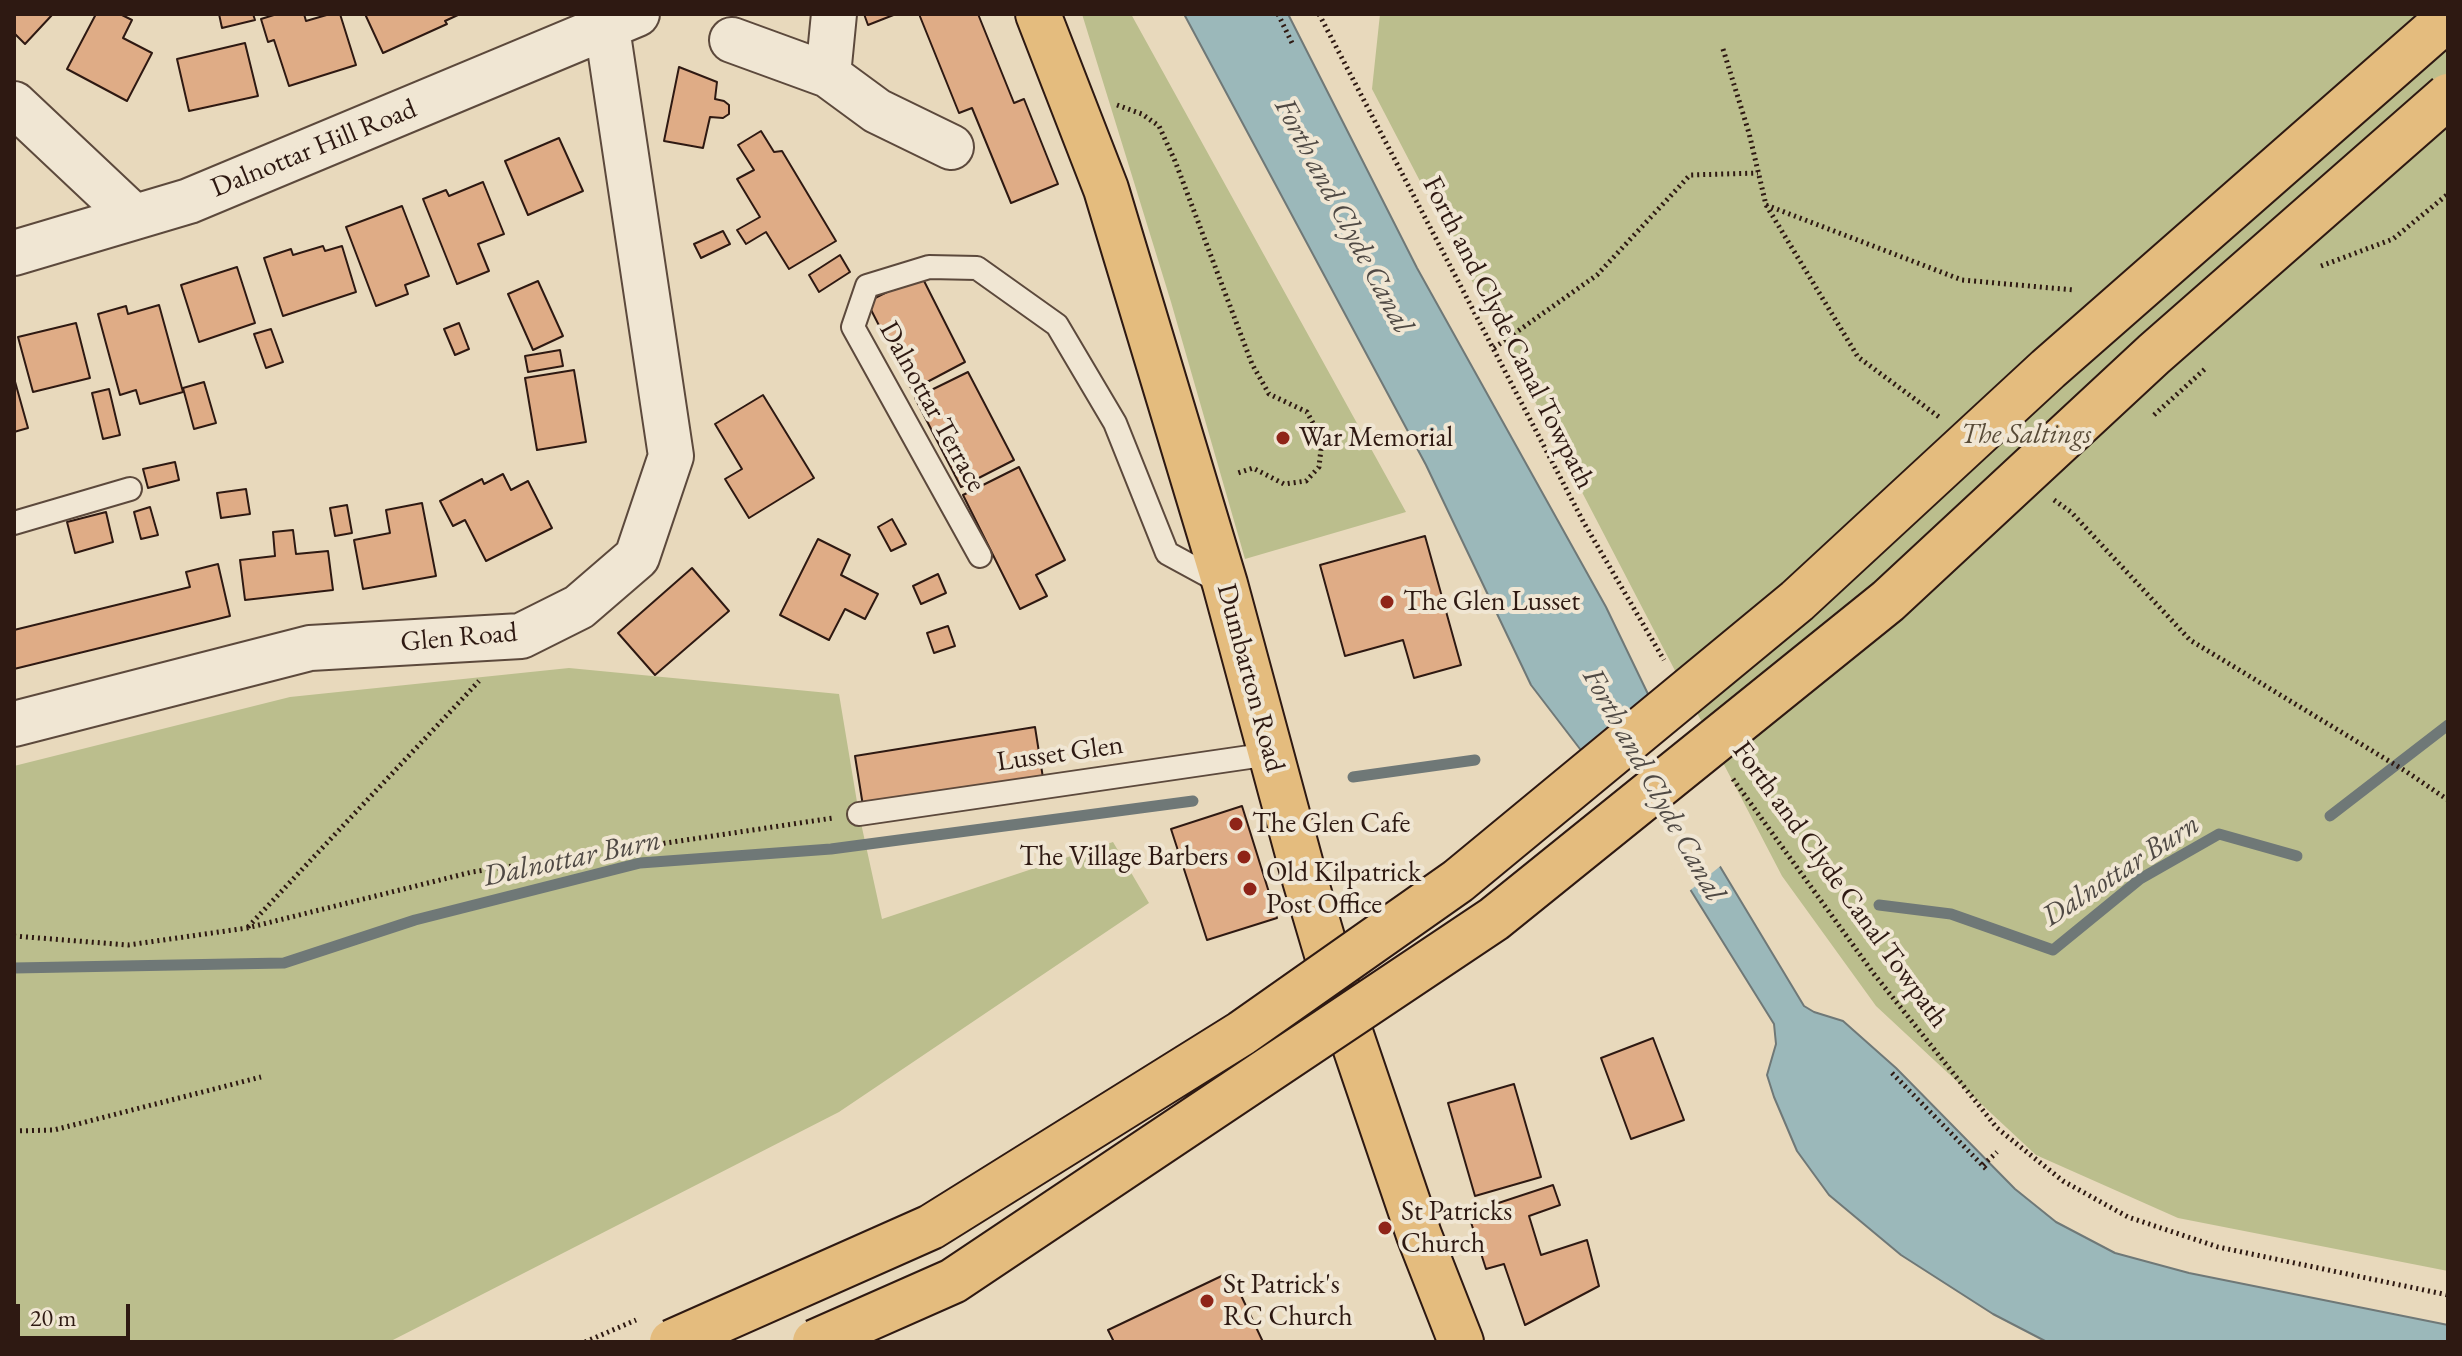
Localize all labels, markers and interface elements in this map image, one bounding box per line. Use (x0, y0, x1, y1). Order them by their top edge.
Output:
street label: Dalnottar Hill Road (206, 92, 422, 206)
water label: Forth and Clyde Canal (1266, 92, 1420, 340)
street label: Forth and Clyde Canal Towpath (1414, 171, 1602, 495)
street label: Dalnottar Terrace (871, 316, 993, 498)
park label: The Saltings (1961, 418, 2091, 452)
place label: War Memorial (1299, 421, 1453, 455)
marker: War Memorial (1274, 429, 1292, 447)
street label: Dumbarton Road (1209, 580, 1291, 776)
place label: The Glen Lusset (1403, 585, 1580, 619)
marker: The Glen Lusset (1378, 593, 1396, 611)
street label: Glen Road (399, 616, 519, 660)
water label: Forth and Clyde Canal (1574, 662, 1732, 908)
street label: Lusset Glen (995, 729, 1125, 779)
street label: Forth and Clyde Canal Towpath (1725, 735, 1955, 1035)
place label: The Glen Cafe (1252, 807, 1410, 841)
water label: Dalnottar Burn (2035, 807, 2207, 935)
marker: The Glen Cafe (1227, 815, 1245, 833)
water label: Dalnottar Burn (480, 823, 664, 895)
place label: The Village Barbers (1019, 840, 1228, 874)
marker: The Village Barbers (1235, 848, 1253, 866)
place label: Old Kilpatrick Post Office (1266, 856, 1421, 922)
marker: Old Kilpatrick Post Office (1241, 880, 1259, 898)
place label: St Patricks Church (1401, 1195, 1512, 1261)
marker: St Patricks Church (1376, 1219, 1394, 1237)
place label: St Patrick's RC Church (1223, 1268, 1353, 1334)
scale bar (20, 1288, 134, 1338)
marker: St Patrick's RC Church (1198, 1292, 1216, 1310)
text: 20 m (30, 1302, 77, 1333)

